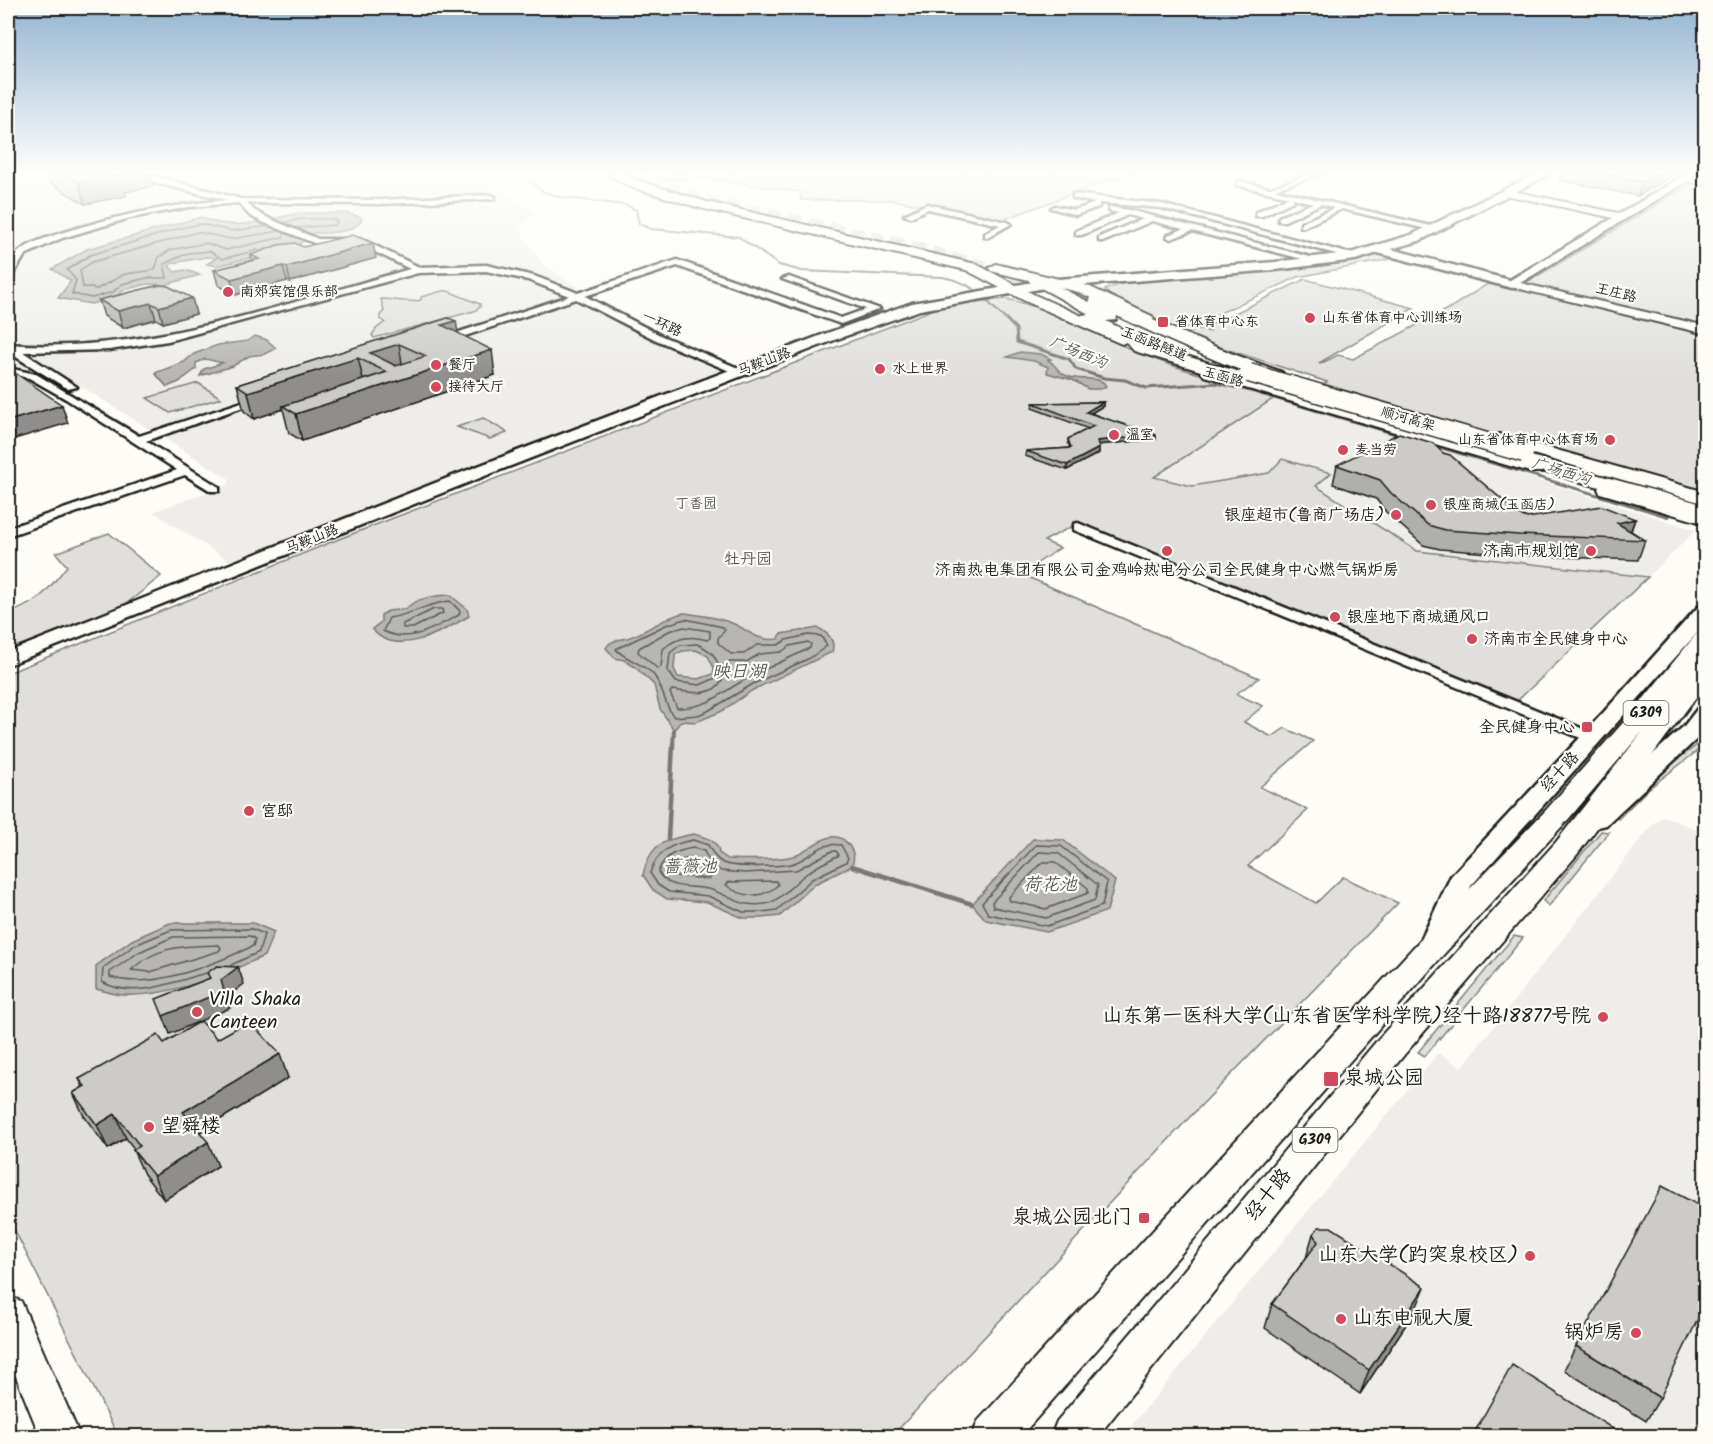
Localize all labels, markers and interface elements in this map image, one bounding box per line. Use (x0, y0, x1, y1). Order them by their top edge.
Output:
street label: 王庄路 (1593, 277, 1639, 309)
place label: 南郊宾馆俱乐部 (240, 281, 338, 303)
marker: 南郊宾馆俱乐部 (221, 285, 235, 299)
street label: 一环路 (638, 305, 686, 343)
place label: 山东省体育中心训练场 (1322, 307, 1462, 329)
place label: 省体育中心东 (1175, 311, 1259, 333)
marker: 山东省体育中心训练场 (1303, 311, 1317, 325)
marker: 省体育中心东 (1156, 315, 1170, 329)
street label: 玉函路隧道 (1117, 321, 1191, 367)
water label: 广场西沟 (1046, 330, 1112, 377)
street label: 马鞍山路 (734, 342, 794, 382)
place label: 餐厅 (448, 354, 476, 376)
marker: 餐厅 (429, 358, 443, 372)
place label: 水上世界 (892, 358, 948, 380)
street label: 玉函路 (1200, 361, 1246, 393)
marker: 水上世界 (873, 362, 887, 376)
place label: 接待大厅 (448, 376, 504, 398)
marker: 接待大厅 (429, 380, 443, 394)
street label: 顺河高架 (1378, 401, 1438, 437)
place label: 温室 (1126, 424, 1154, 446)
marker: 温室 (1107, 428, 1121, 442)
place label: 山东省体育中心体育场 (1458, 429, 1598, 451)
marker: 山东省体育中心体育场 (1603, 433, 1617, 447)
place label: 麦当劳 (1355, 439, 1397, 461)
marker: 麦当劳 (1336, 443, 1350, 457)
water label: 广场西沟 (1529, 452, 1595, 493)
park label: 丁香园 (675, 493, 717, 515)
place label: 银座商城(玉函店) (1443, 494, 1555, 516)
marker: 银座商城(玉函店) (1424, 498, 1438, 512)
place label: 银座超市(鲁商广场店) (1224, 503, 1384, 528)
marker: 银座超市(鲁商广场店) (1389, 508, 1403, 522)
street label: 马鞍山路 (282, 518, 342, 560)
place label: 济南市规划馆 (1483, 539, 1579, 564)
marker: 济南热电集团有限公司金鸡岭热电分公司全民健身中心燃气锅炉房 (1160, 544, 1174, 558)
marker: 济南市规划馆 (1584, 544, 1598, 558)
park label: 牡丹园 (724, 547, 772, 572)
place label: 济南热电集团有限公司金鸡岭热电分公司全民健身中心燃气锅炉房 (935, 558, 1399, 583)
place label: 银座地下商城通风口 (1347, 605, 1491, 630)
marker: 银座地下商城通风口 (1328, 610, 1342, 624)
place label: 济南市全民健身中心 (1484, 627, 1628, 652)
marker: 济南市全民健身中心 (1465, 632, 1479, 646)
water label: 映日湖 (712, 658, 768, 687)
road number: G309 (1624, 701, 1668, 725)
place label: 全民健身中心 (1479, 715, 1575, 740)
marker: 全民健身中心 (1580, 720, 1594, 734)
street label: 经十路 (1534, 746, 1586, 798)
place label: 宫邸 (261, 799, 293, 824)
marker: 宫邸 (242, 804, 256, 818)
water label: 蔷薇池 (663, 853, 718, 882)
water label: 荷花池 (1023, 871, 1078, 900)
place label: Villa Shaka Canteen (209, 984, 301, 1039)
place label: 山东第一医科大学(山东省医学科学院)经十路18877号院 (1102, 1001, 1591, 1033)
marker: Villa Shaka Canteen (190, 1005, 204, 1019)
marker: 山东第一医科大学(山东省医学科学院)经十路18877号院 (1596, 1010, 1610, 1024)
place label: 泉城公园 (1344, 1063, 1424, 1095)
marker: 泉城公园 (1322, 1070, 1340, 1088)
place label: 望舜楼 (161, 1111, 221, 1143)
marker: 望舜楼 (142, 1120, 156, 1134)
road number: G309 (1292, 1128, 1338, 1152)
street label: 经十路 (1238, 1161, 1301, 1228)
place label: 泉城公园北门 (1012, 1202, 1132, 1234)
marker: 泉城公园北门 (1137, 1211, 1151, 1225)
place label: 山东大学(趵突泉校区) (1318, 1240, 1518, 1272)
marker: 山东大学(趵突泉校区) (1523, 1249, 1537, 1263)
place label: 山东电视大厦 (1353, 1303, 1473, 1335)
marker: 山东电视大厦 (1334, 1312, 1348, 1326)
place label: 锅炉房 (1564, 1317, 1624, 1349)
marker: 锅炉房 (1629, 1326, 1643, 1340)

